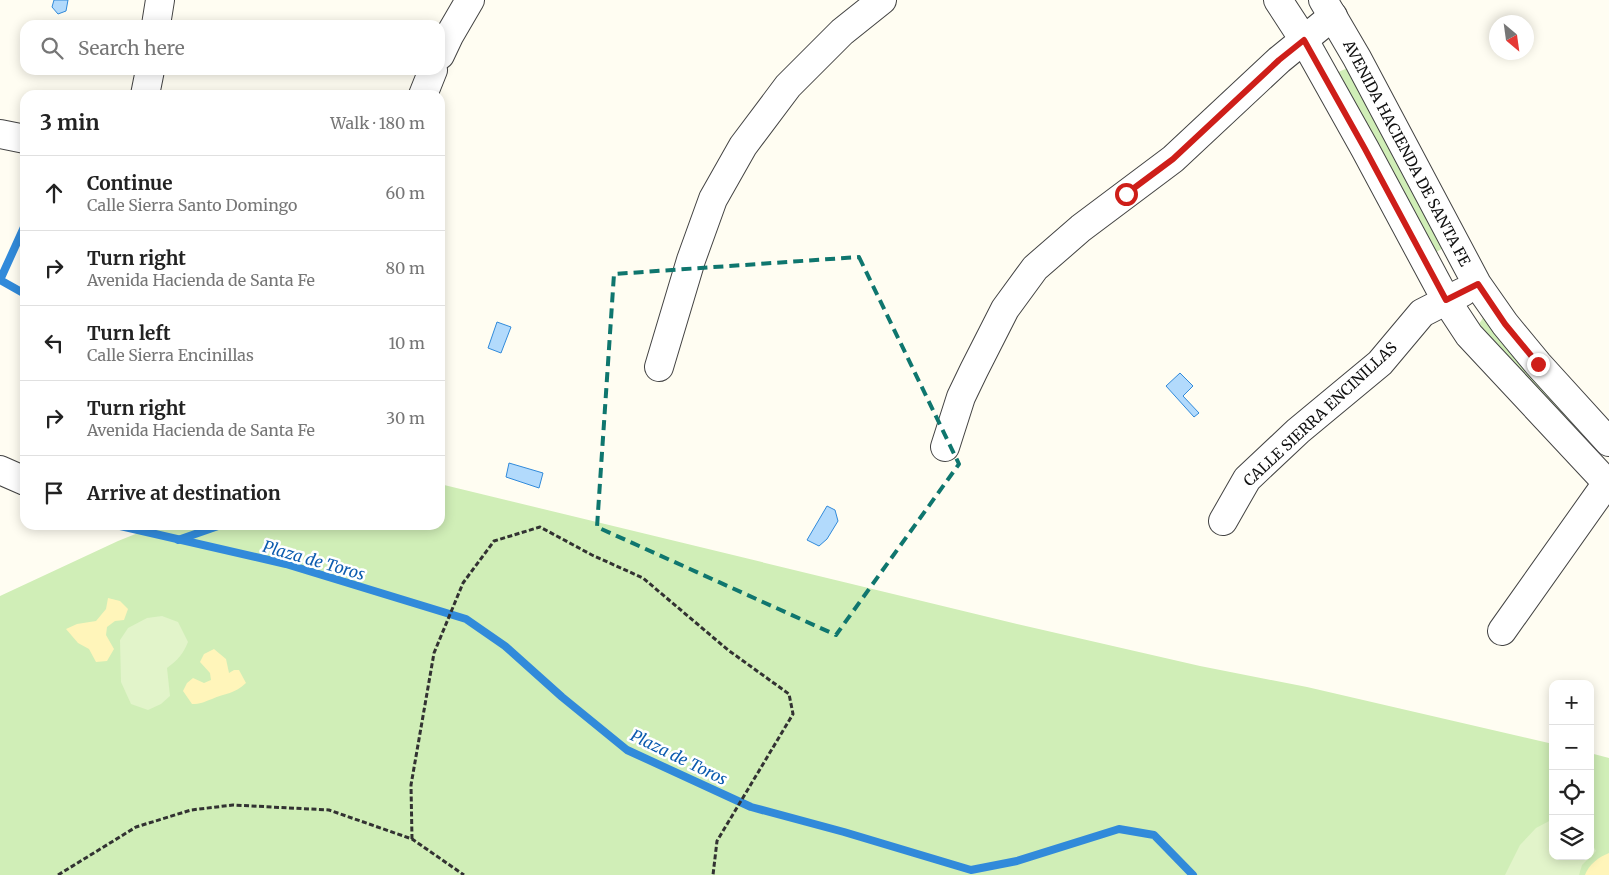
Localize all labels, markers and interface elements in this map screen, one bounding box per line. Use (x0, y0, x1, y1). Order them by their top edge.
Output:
north arrow (1489, 15, 1534, 60)
search box (20, 20, 445, 75)
icon: search (38, 34, 66, 62)
text: Search here (78, 36, 185, 60)
street label: AVENIDA HACIENDA DE SANTA FE (1339, 36, 1475, 270)
text: 3 min (40, 109, 99, 136)
text: Walk · 180 m (330, 113, 425, 133)
text: Continue (87, 171, 173, 195)
icon: ahead (40, 179, 68, 207)
text: 60 m (385, 183, 425, 203)
route start (1115, 183, 1138, 206)
text: Calle Sierra Santo Domingo (87, 195, 297, 215)
text: Turn right (87, 246, 186, 270)
icon: right (40, 254, 68, 282)
text: 80 m (386, 258, 425, 278)
text: Avenida Hacienda de Santa Fe (87, 270, 315, 290)
text: Turn left (87, 321, 171, 345)
icon: left (40, 329, 68, 357)
text: 10 m (388, 333, 425, 353)
street label: CALLE SIERRA ENCINILLAS (1239, 338, 1401, 490)
text: Calle Sierra Encinillas (87, 345, 254, 365)
route end (1527, 353, 1550, 376)
text: Turn right (87, 396, 186, 420)
icon: right (40, 404, 68, 432)
text: 30 m (386, 408, 425, 428)
text: Avenida Hacienda de Santa Fe (87, 420, 315, 440)
icon: arrive (40, 479, 68, 507)
text: Arrive at destination (87, 481, 281, 505)
water label: Plaza de Toros (261, 536, 368, 584)
map controls (1549, 680, 1594, 860)
button: + (1549, 680, 1594, 725)
water label: Plaza de Toros (627, 725, 731, 789)
button: − (1549, 725, 1594, 770)
button: locate (1549, 770, 1594, 815)
button: layers (1549, 815, 1594, 860)

